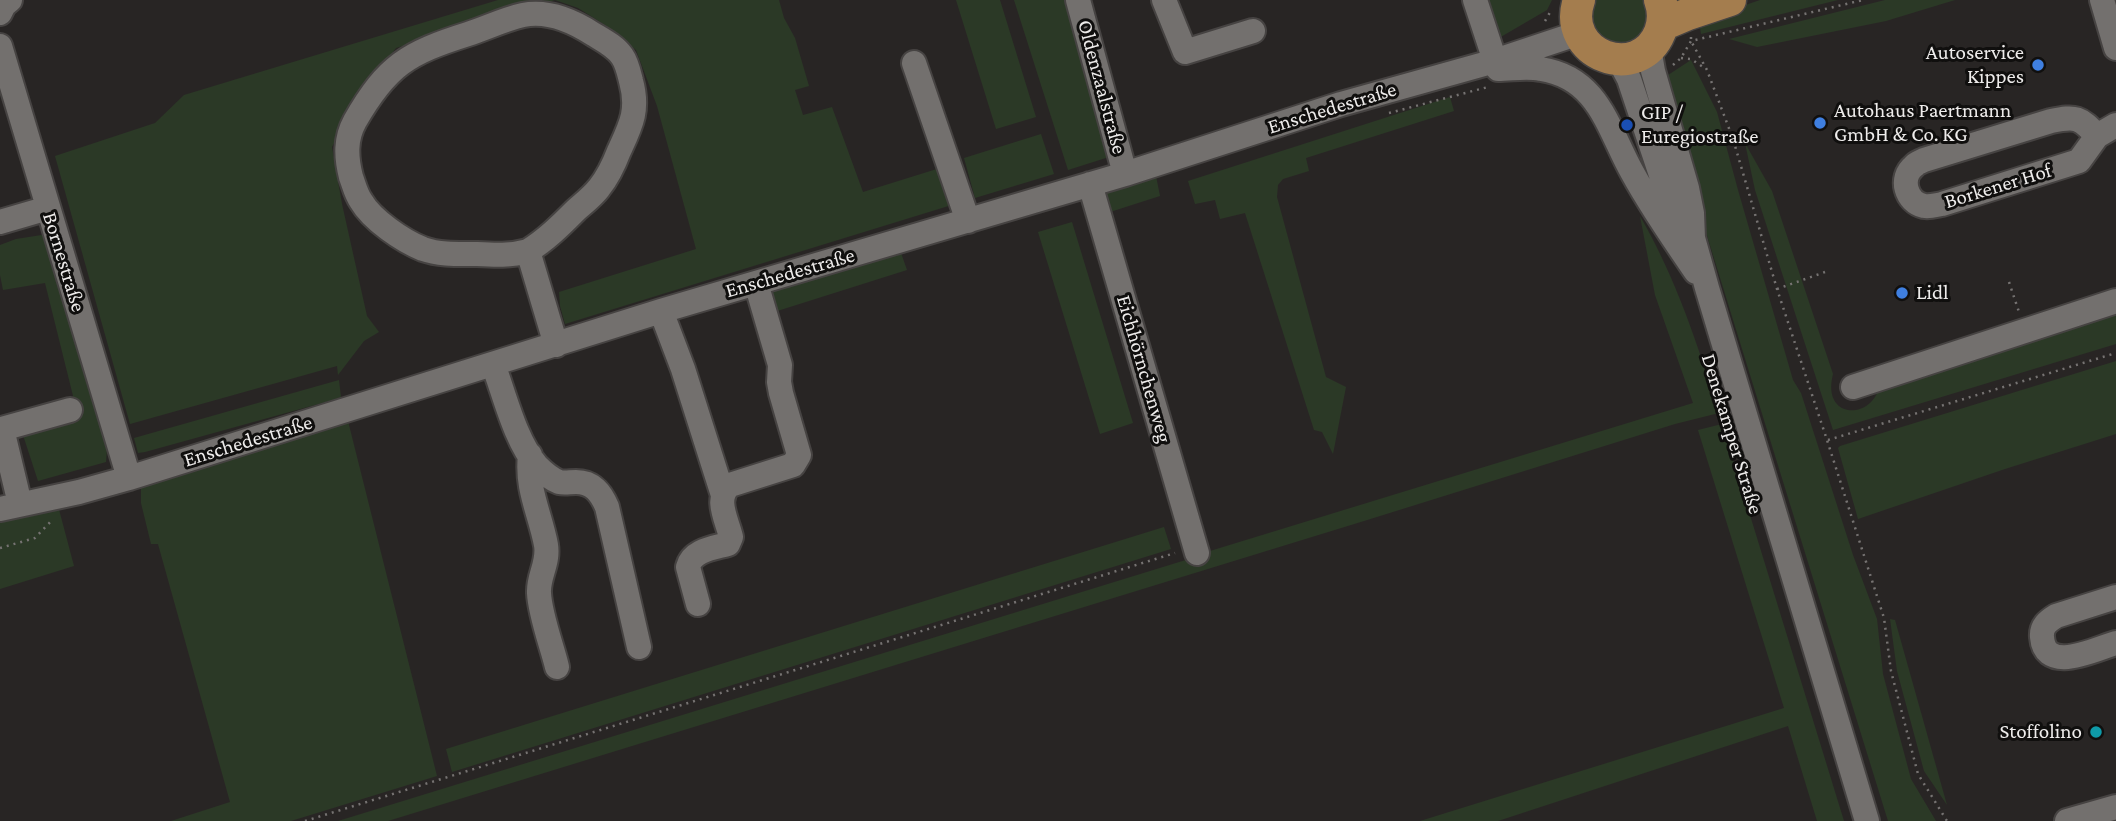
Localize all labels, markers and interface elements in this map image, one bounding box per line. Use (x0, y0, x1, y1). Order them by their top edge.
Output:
street label: Oldenzaalstraße (1072, 17, 1132, 157)
place label: Autoservice Kippes (1926, 40, 2024, 90)
marker: Autoservice Kippes (2030, 57, 2046, 73)
street label: Enschedestraße (1265, 76, 1399, 140)
place label: Autohaus Paertmann GmbH & Co. KG (1834, 98, 2011, 148)
place label: GIP / Euregiostraße (1641, 100, 1759, 150)
marker: Autohaus Paertmann GmbH & Co. KG (1812, 115, 1828, 131)
marker: GIP / Euregiostraße (1619, 117, 1635, 133)
street label: Borkener Hof (1941, 158, 2055, 214)
street label: Bornestraße (37, 209, 91, 315)
street label: Enschedestraße (722, 243, 858, 303)
place label: Lidl (1916, 280, 1949, 306)
marker: Lidl (1894, 285, 1910, 301)
street label: Eichhörnchenweg (1111, 292, 1177, 446)
street label: Denekamper Straße (1696, 351, 1768, 517)
street label: Enschedestraße (181, 409, 315, 473)
place label: Stoffolino (1999, 719, 2082, 745)
marker: Stoffolino (2088, 724, 2104, 740)

